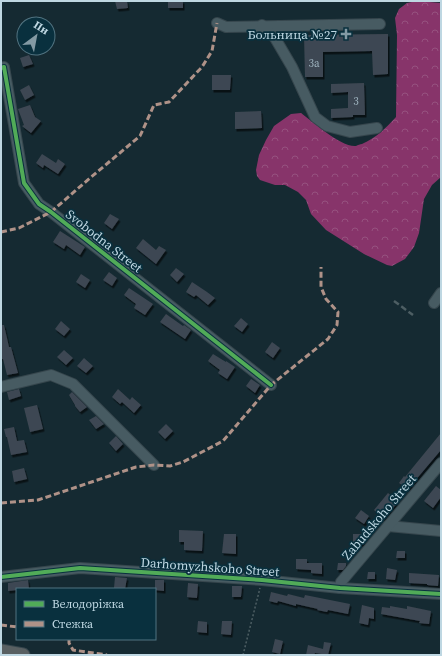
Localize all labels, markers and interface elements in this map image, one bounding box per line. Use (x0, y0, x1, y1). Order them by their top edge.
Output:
north arrow (16, 16, 56, 56)
text: Пн (31, 18, 52, 38)
place label: Больница №27 (248, 26, 337, 43)
marker: Больница №27 (340, 28, 352, 40)
house number: 3а (308, 56, 320, 71)
house number: 3 (353, 94, 359, 109)
street label: Svobodna Street (62, 206, 146, 277)
street label: Zabudskoho Street (338, 470, 420, 563)
street label: Darhomyzhskoho Street (140, 554, 281, 580)
legend (16, 588, 156, 640)
text: Велодоріжка (52, 596, 125, 612)
text: Стежка (52, 616, 94, 632)

